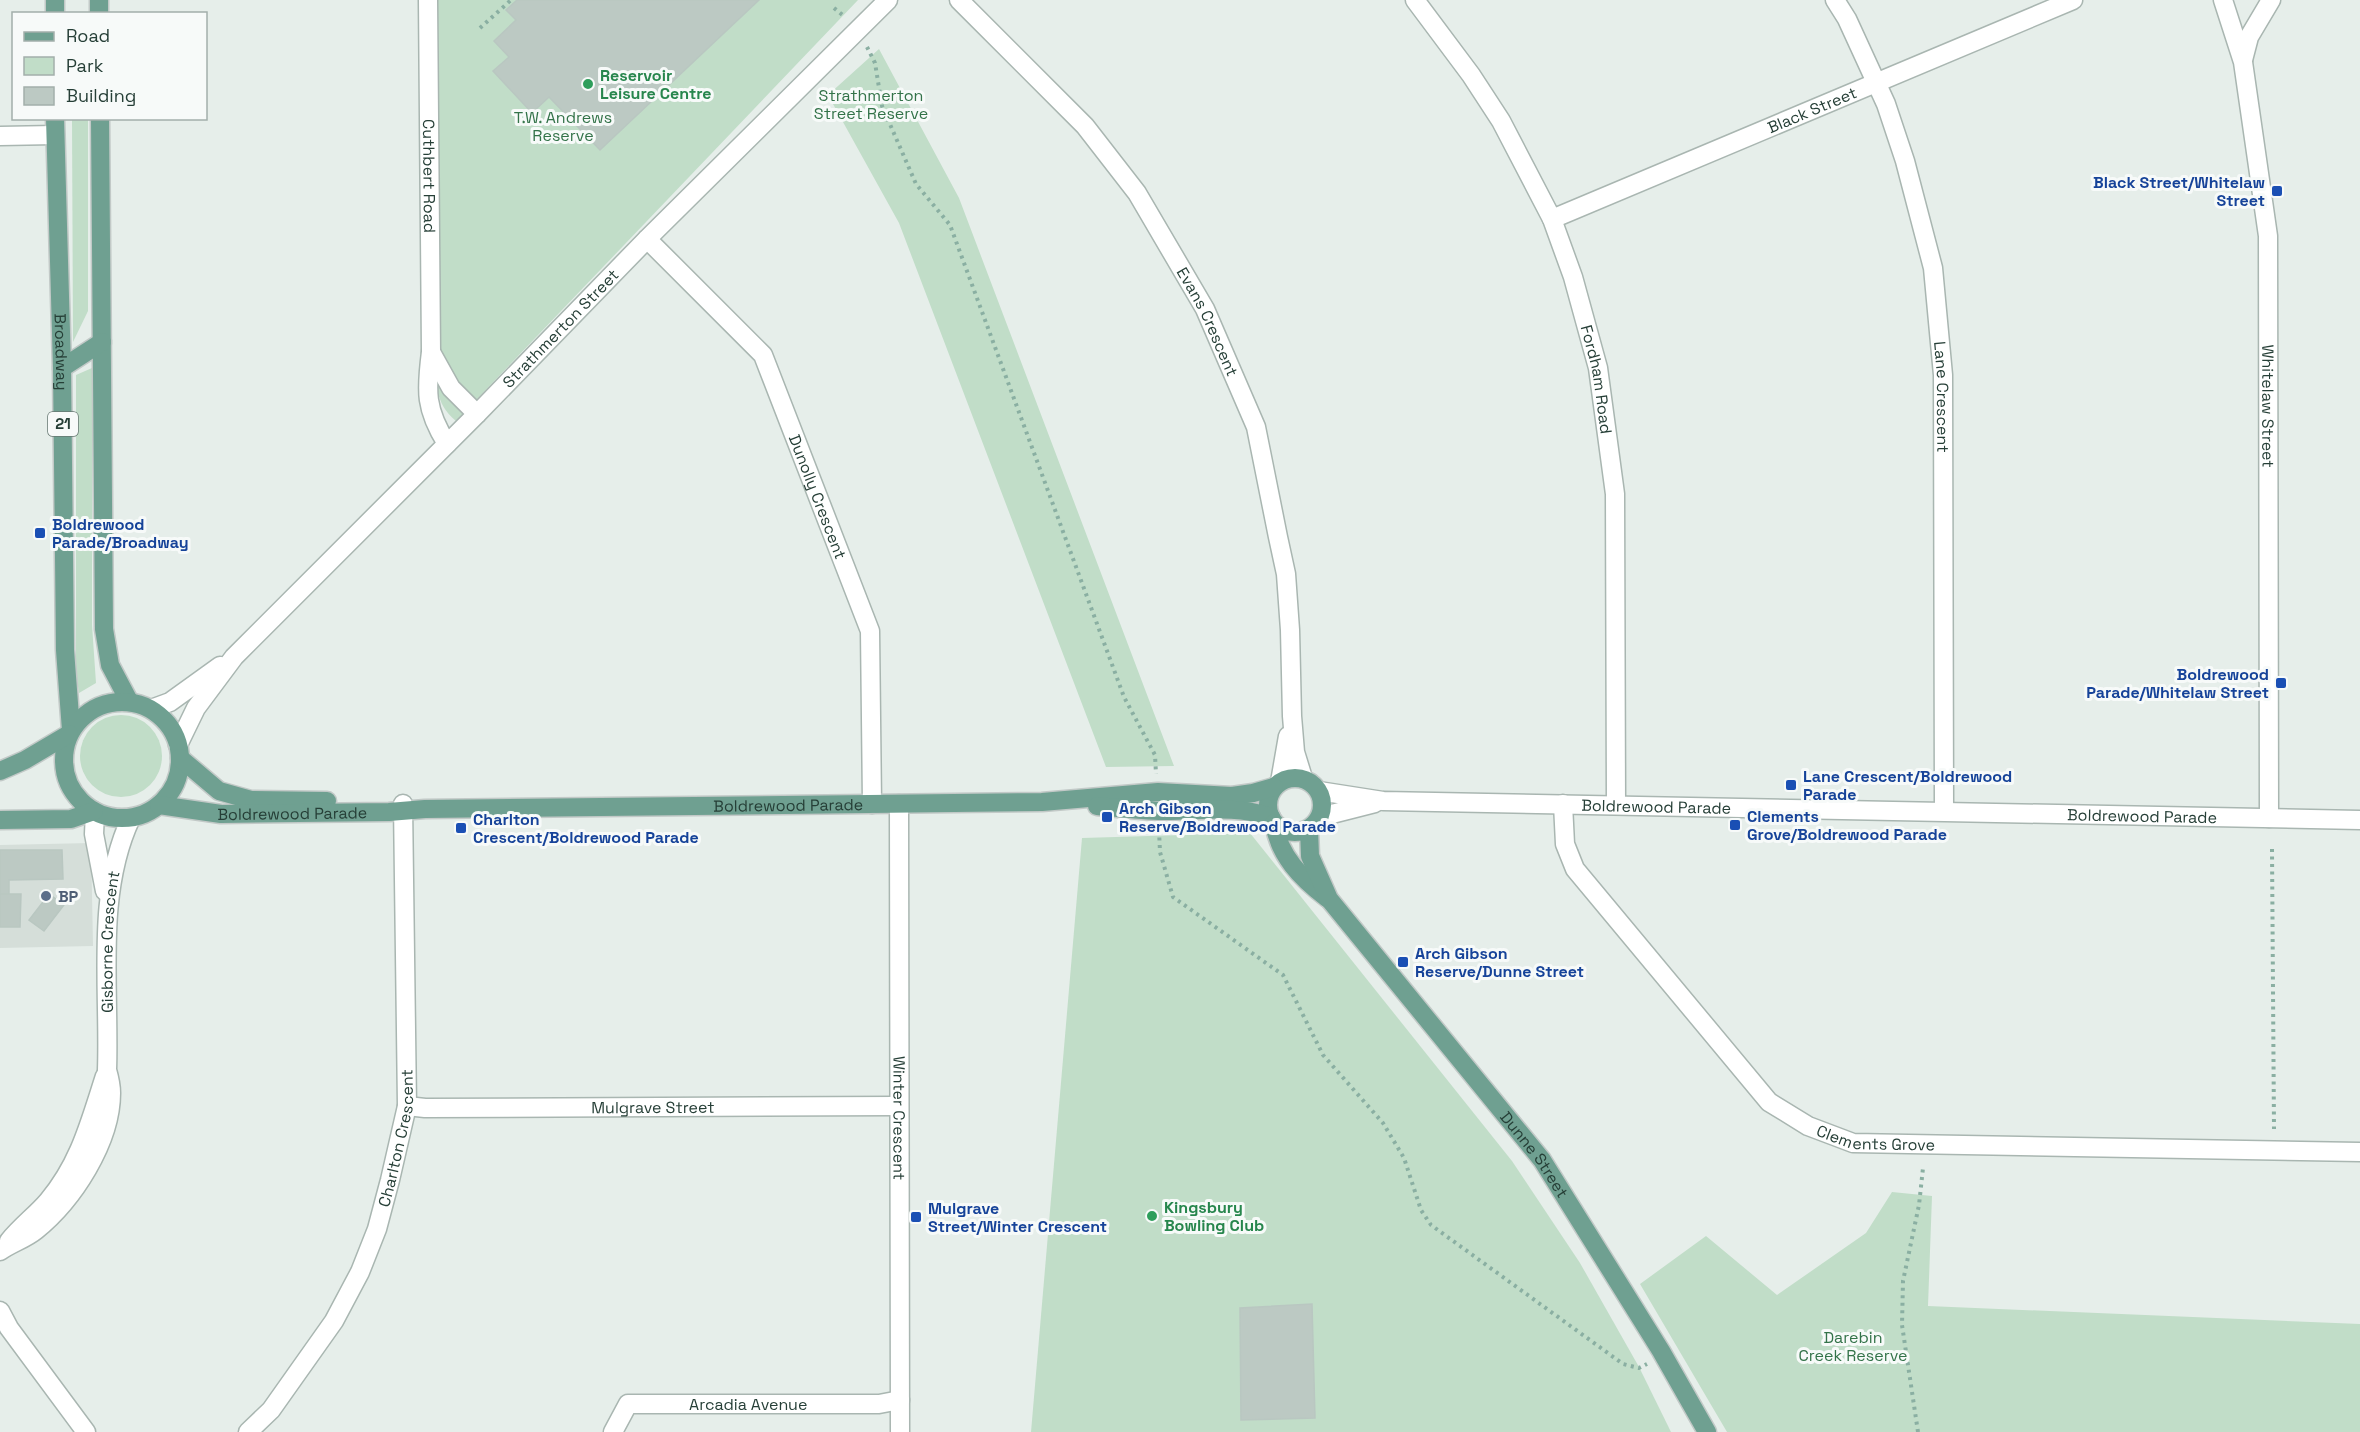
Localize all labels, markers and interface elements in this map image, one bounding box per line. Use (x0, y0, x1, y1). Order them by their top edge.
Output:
legend (12, 12, 207, 120)
text: Road (66, 24, 110, 47)
text: Park (66, 54, 104, 77)
place label: Reservoir Leisure Centre (600, 65, 712, 104)
marker: Reservoir Leisure Centre (581, 77, 595, 91)
street label: Black Street (1764, 82, 1860, 138)
text: Building (66, 84, 136, 107)
park label: Strathmerton Street Reserve (814, 85, 928, 124)
park label: T.W. Andrews Reserve (514, 107, 612, 146)
street label: Cuthbert Road (418, 119, 440, 233)
place label: Black Street/Whitelaw Street (2093, 172, 2265, 211)
marker: Black Street/Whitelaw Street (2270, 184, 2284, 198)
street label: Evans Crescent (1172, 263, 1243, 379)
street label: Strathmerton Street (498, 265, 623, 393)
street label: Broadway (49, 313, 72, 391)
street label: Fordham Road (1576, 323, 1617, 435)
street label: Lane Crescent (1929, 340, 1953, 453)
street label: Whitelaw Street (2257, 344, 2278, 468)
road number: 21 (48, 412, 78, 436)
street label: Dunolly Crescent (784, 432, 851, 562)
place label: Boldrewood Parade/Broadway (52, 514, 189, 553)
marker: Boldrewood Parade/Broadway (33, 526, 47, 540)
place label: Boldrewood Parade/Whitelaw Street (2086, 664, 2269, 703)
marker: Boldrewood Parade/Whitelaw Street (2274, 676, 2288, 690)
place label: Lane Crescent/Boldrewood Parade (1803, 766, 2012, 805)
marker: Lane Crescent/Boldrewood Parade (1784, 778, 1798, 792)
street label: Boldrewood Parade (713, 794, 863, 817)
street label: Boldrewood Parade (1581, 795, 1731, 819)
place label: Arch Gibson Reserve/Boldrewood Parade (1119, 798, 1336, 837)
street label: Boldrewood Parade (217, 802, 367, 825)
street label: Boldrewood Parade (2067, 804, 2217, 828)
place label: Clements Grove/Boldrewood Parade (1747, 806, 1947, 845)
place label: Charlton Crescent/Boldrewood Parade (473, 809, 699, 848)
marker: Arch Gibson Reserve/Boldrewood Parade (1100, 810, 1114, 824)
marker: Clements Grove/Boldrewood Parade (1728, 818, 1742, 832)
marker: Charlton Crescent/Boldrewood Parade (454, 821, 468, 835)
street label: Gisborne Crescent (96, 869, 125, 1013)
place label: BP (58, 886, 79, 907)
marker: BP (39, 889, 53, 903)
place label: Arch Gibson Reserve/Dunne Street (1415, 943, 1584, 982)
marker: Arch Gibson Reserve/Dunne Street (1396, 955, 1410, 969)
street label: Winter Crescent (888, 1056, 910, 1180)
street label: Charlton Crescent (373, 1069, 418, 1209)
street label: Mulgrave Street (591, 1097, 715, 1118)
street label: Dunne Street (1495, 1107, 1573, 1202)
street label: Clements Grove (1813, 1120, 1935, 1155)
place label: Kingsbury Bowling Club (1164, 1197, 1264, 1236)
place label: Mulgrave Street/Winter Crescent (928, 1198, 1107, 1237)
marker: Kingsbury Bowling Club (1145, 1209, 1159, 1223)
marker: Mulgrave Street/Winter Crescent (909, 1210, 923, 1224)
park label: Darebin Creek Reserve (1799, 1327, 1907, 1366)
street label: Arcadia Avenue (689, 1394, 807, 1415)

